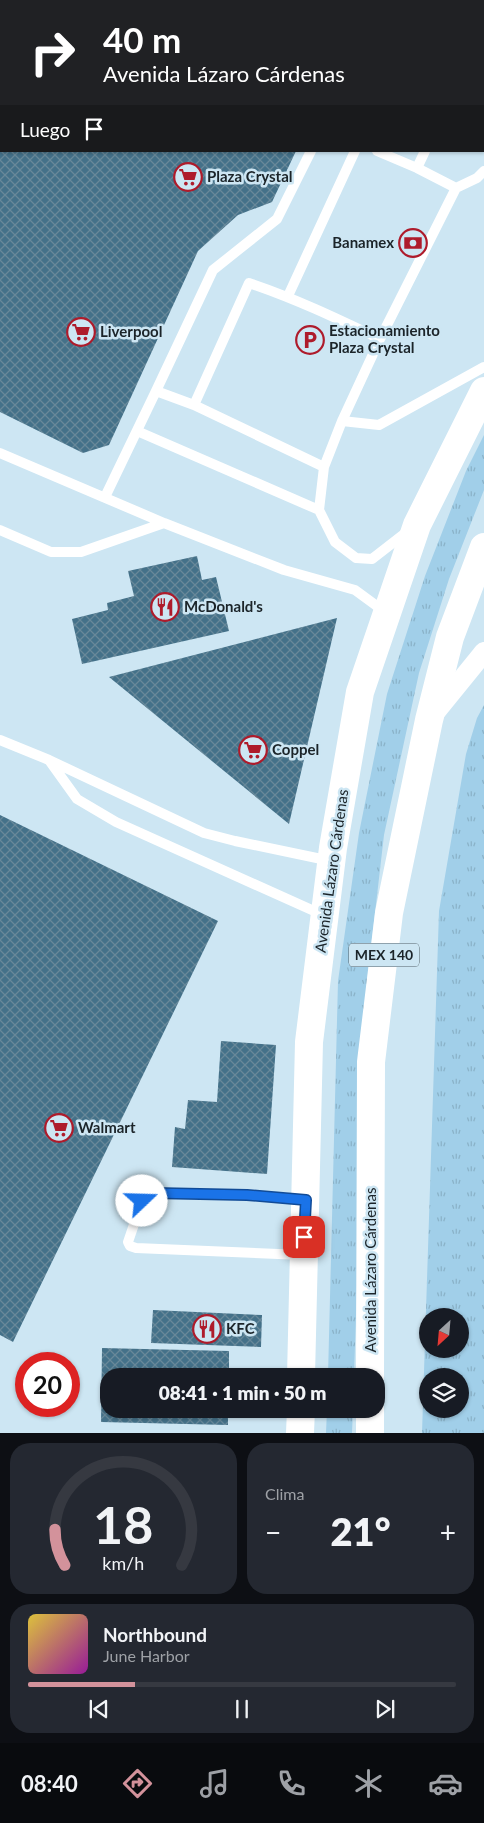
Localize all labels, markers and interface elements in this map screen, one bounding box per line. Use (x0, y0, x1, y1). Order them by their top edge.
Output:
text: 40 m (103, 18, 181, 60)
icon: right (20, 20, 85, 85)
text: Avenida Lázaro Cárdenas (103, 60, 345, 87)
icon: arrive (80, 115, 108, 143)
text: Luego (20, 118, 70, 141)
supermarket icon: Plaza Crystal (173, 162, 203, 192)
place label: Plaza Crystal (207, 167, 293, 185)
bank icon: Banamex (398, 228, 428, 258)
place label: Banamex (332, 233, 394, 251)
supermarket icon: Liverpool (66, 317, 96, 347)
place label: Estacionamiento Plaza Crystal (329, 321, 440, 356)
place label: Liverpool (100, 322, 162, 340)
parking icon: Estacionamiento Plaza Crystal (295, 325, 325, 355)
restaurant icon: McDonald's (150, 592, 180, 622)
place label: McDonald's (184, 597, 263, 615)
supermarket icon: Coppel (238, 735, 268, 765)
place label: Coppel (272, 740, 319, 758)
street label: Avenida Lázaro Cárdenas (311, 788, 351, 954)
road number: MEX 140 (349, 944, 419, 966)
supermarket icon: Walmart (44, 1113, 74, 1143)
place label: Walmart (78, 1118, 136, 1136)
position arrow (115, 1174, 167, 1226)
street label: Avenida Lázaro Cárdenas (361, 1188, 379, 1352)
pin (283, 1216, 325, 1258)
icon: arrive (290, 1223, 318, 1251)
north arrow (419, 1308, 469, 1358)
map controls (419, 1308, 469, 1418)
restaurant icon: KFC (192, 1314, 222, 1344)
place label: KFC (226, 1319, 255, 1337)
speed limit sign: 20 (15, 1352, 80, 1417)
button: layers (419, 1368, 469, 1418)
text: 08:41 · 1 min · 50 m (159, 1381, 326, 1404)
text: Clima (265, 1484, 304, 1503)
text: 18 (93, 1493, 154, 1555)
text: 21° (331, 1508, 390, 1554)
text: − (265, 1515, 281, 1549)
text: + (440, 1515, 456, 1549)
text: km/h (103, 1552, 144, 1574)
text: Northbound (103, 1623, 207, 1646)
text: June Harbor (103, 1646, 190, 1665)
icon: previous (85, 1695, 113, 1723)
icon: pause (228, 1695, 256, 1723)
icon: next (371, 1695, 399, 1723)
icon: directions (120, 1766, 155, 1801)
icon: music (197, 1766, 232, 1801)
icon: phone (274, 1766, 309, 1801)
icon: climate (351, 1766, 386, 1801)
icon: car (428, 1766, 463, 1801)
text: 08:40 (21, 1770, 78, 1797)

